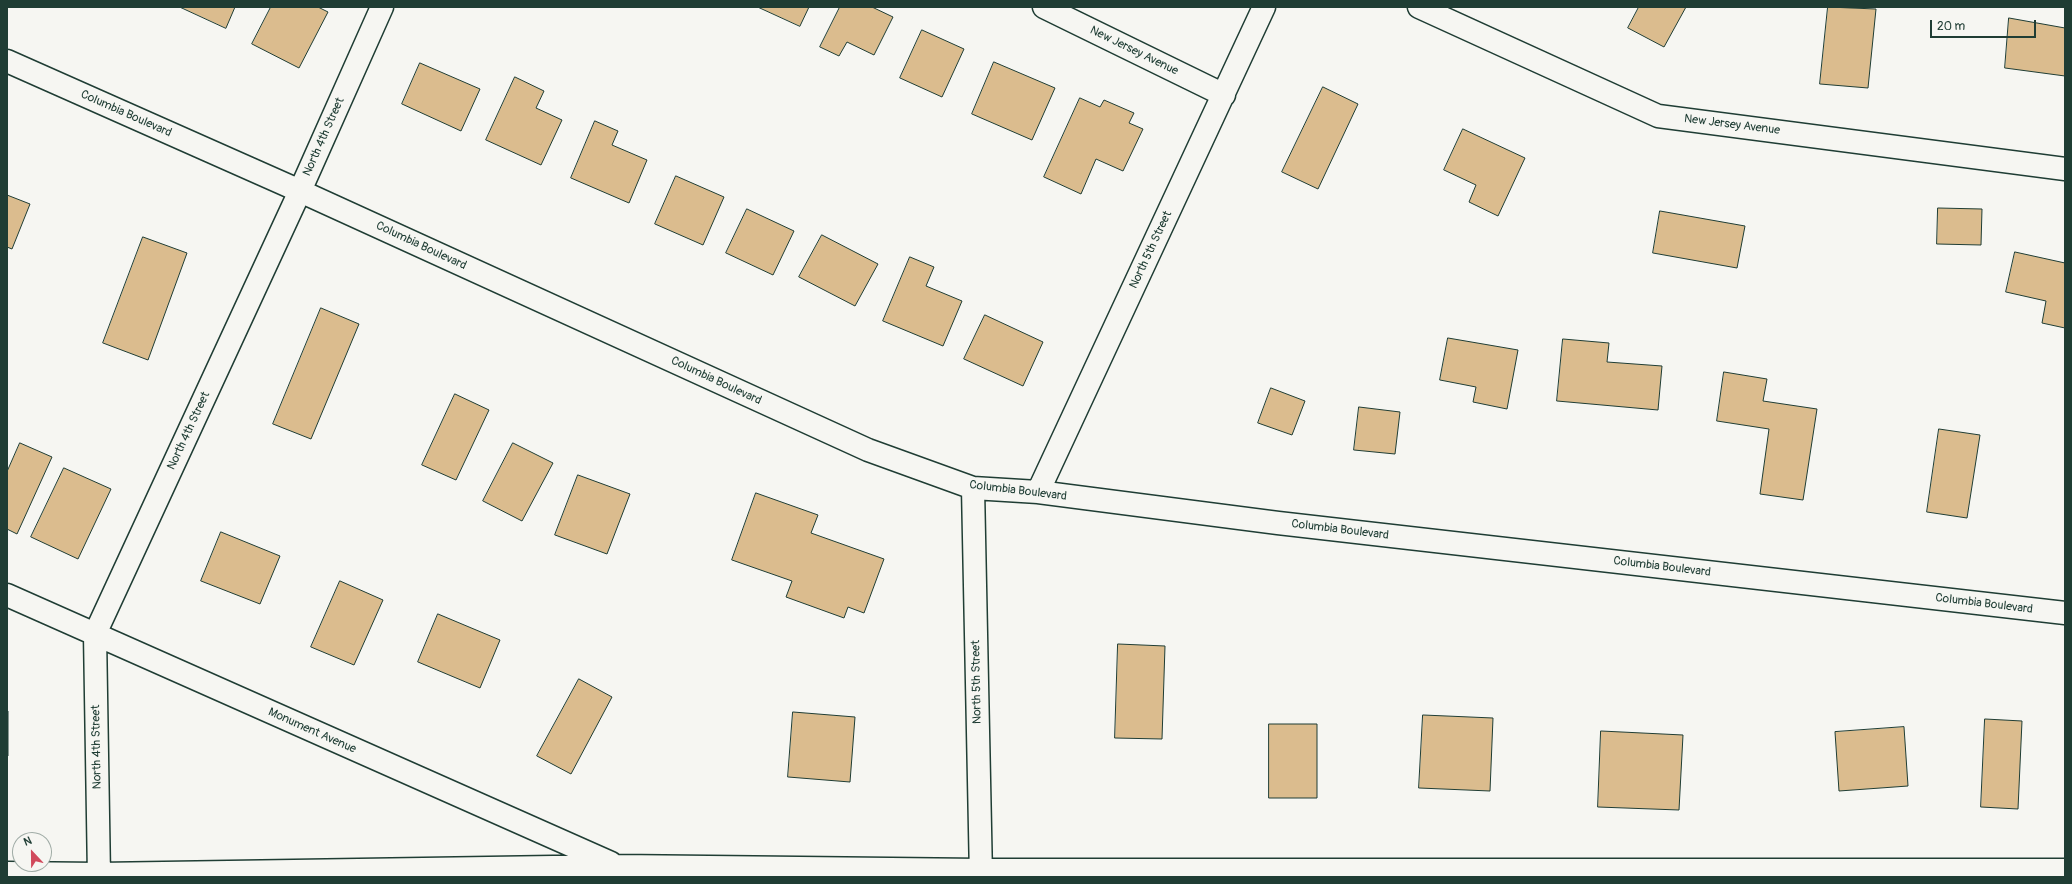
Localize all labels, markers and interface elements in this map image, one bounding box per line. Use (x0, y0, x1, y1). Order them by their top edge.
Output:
scale bar (1932, 12, 2038, 38)
text: 20 m (1937, 19, 1965, 34)
street label: New Jersey Avenue (1087, 23, 1181, 79)
street label: Columbia Boulevard (78, 87, 174, 141)
street label: North 4th Street (300, 95, 348, 179)
street label: New Jersey Avenue (1683, 112, 1781, 138)
street label: North 5th Street (1127, 209, 1175, 291)
street label: Columbia Boulevard (373, 219, 469, 273)
street label: Columbia Boulevard (668, 354, 764, 408)
street label: North 4th Street (165, 390, 213, 472)
street label: Columbia Boulevard (968, 478, 1068, 504)
street label: Columbia Boulevard (1290, 517, 1390, 543)
street label: Columbia Boulevard (1612, 554, 1712, 580)
street label: Columbia Boulevard (1934, 591, 2034, 617)
street label: North 5th Street (969, 640, 985, 724)
street label: North 4th Street (89, 705, 105, 789)
street label: Monument Avenue (266, 705, 358, 757)
north arrow (12, 832, 52, 872)
text: N (22, 834, 34, 849)

